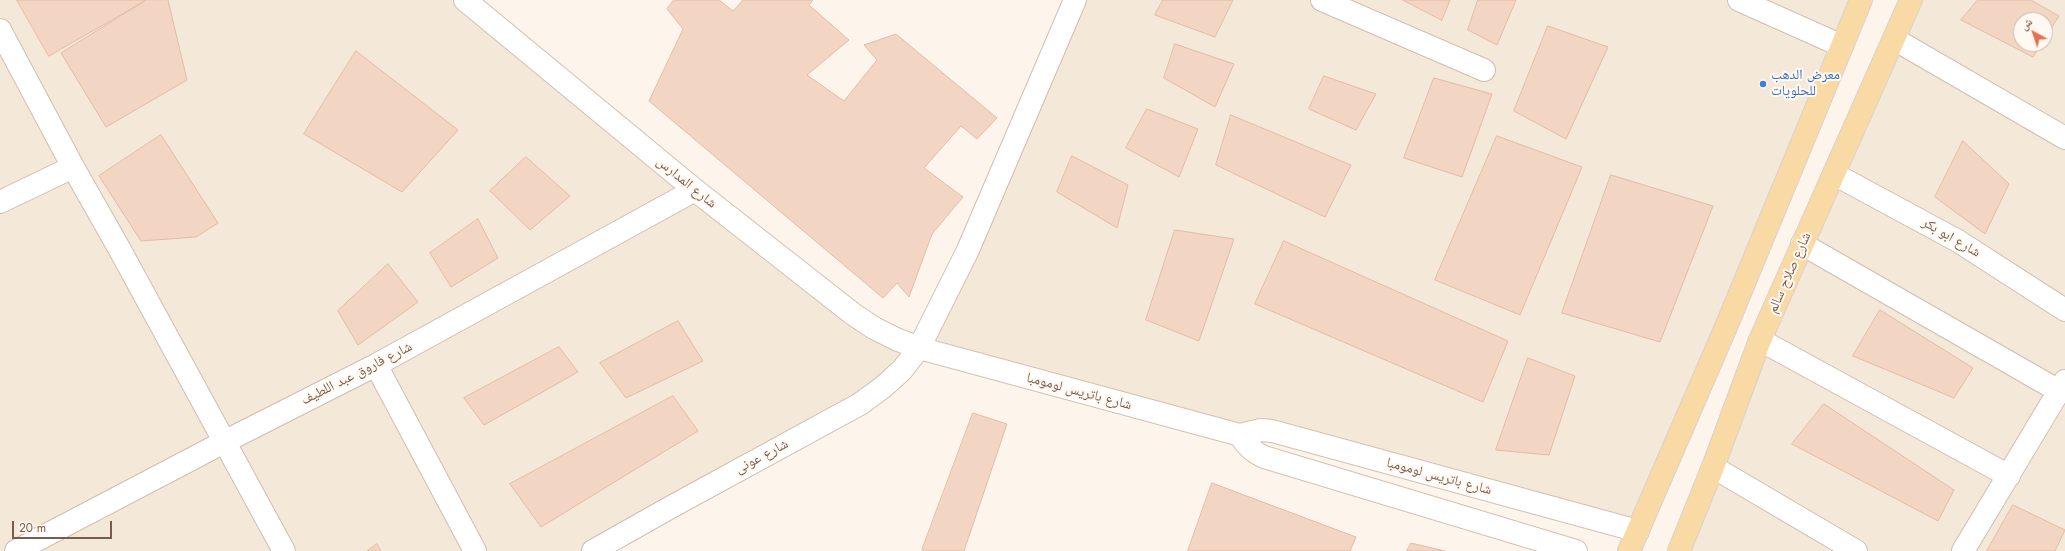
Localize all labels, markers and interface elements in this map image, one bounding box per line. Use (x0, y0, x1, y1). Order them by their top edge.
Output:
north arrow (2013, 12, 2053, 52)
text: ش (2016, 14, 2036, 33)
place label: معرض الدهب للحلويات (1771, 68, 1840, 100)
marker: معرض الدهب للحلويات (1758, 79, 1768, 89)
street label: شارع المدارس (653, 154, 719, 212)
street label: شارع ابو بكر (1919, 215, 1983, 261)
street label: شارع صلاح سالم (1765, 230, 1815, 316)
street label: شارع فاروق عبد اللطيف (299, 339, 415, 409)
street label: شارع باتريس لومومبا (1024, 370, 1134, 414)
street label: شارع عونى (732, 436, 792, 478)
street label: شارع باتريس لومومبا (1384, 455, 1494, 499)
scale bar (14, 513, 114, 539)
text: 20 m (19, 519, 46, 537)

